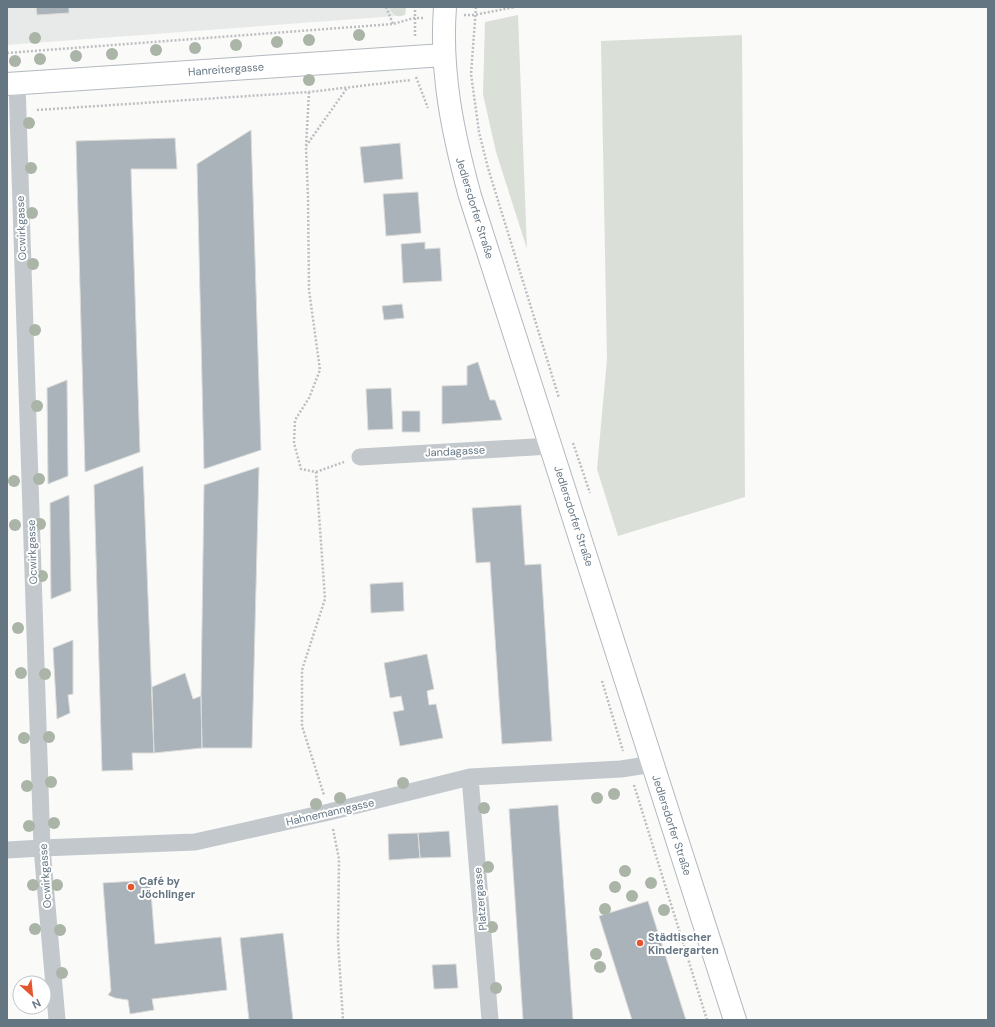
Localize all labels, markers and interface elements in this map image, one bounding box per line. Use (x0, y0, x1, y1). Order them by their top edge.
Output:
street label: Hanreitergasse (187, 59, 265, 79)
street label: Jedlersdorfer Straße (453, 156, 497, 260)
street label: Ocwirkgasse (13, 195, 29, 261)
street label: Jandagasse (425, 442, 485, 460)
street label: Jedlersdorfer Straße (551, 464, 597, 568)
street label: Ocwirkgasse (24, 519, 40, 585)
street label: Jedlersdorfer Straße (649, 773, 695, 877)
street label: Hahnemanngasse (284, 795, 376, 829)
street label: Ocwirkgasse (36, 843, 54, 909)
street label: Platzergasse (470, 867, 490, 931)
place label: Café by Jöchlinger (139, 874, 196, 901)
marker: Café by Jöchlinger (126, 882, 136, 892)
place label: Städtischer Kindergarten (648, 930, 719, 957)
marker: Städtischer Kindergarten (635, 938, 645, 948)
north arrow (12, 975, 52, 1015)
text: N (30, 996, 43, 1012)

